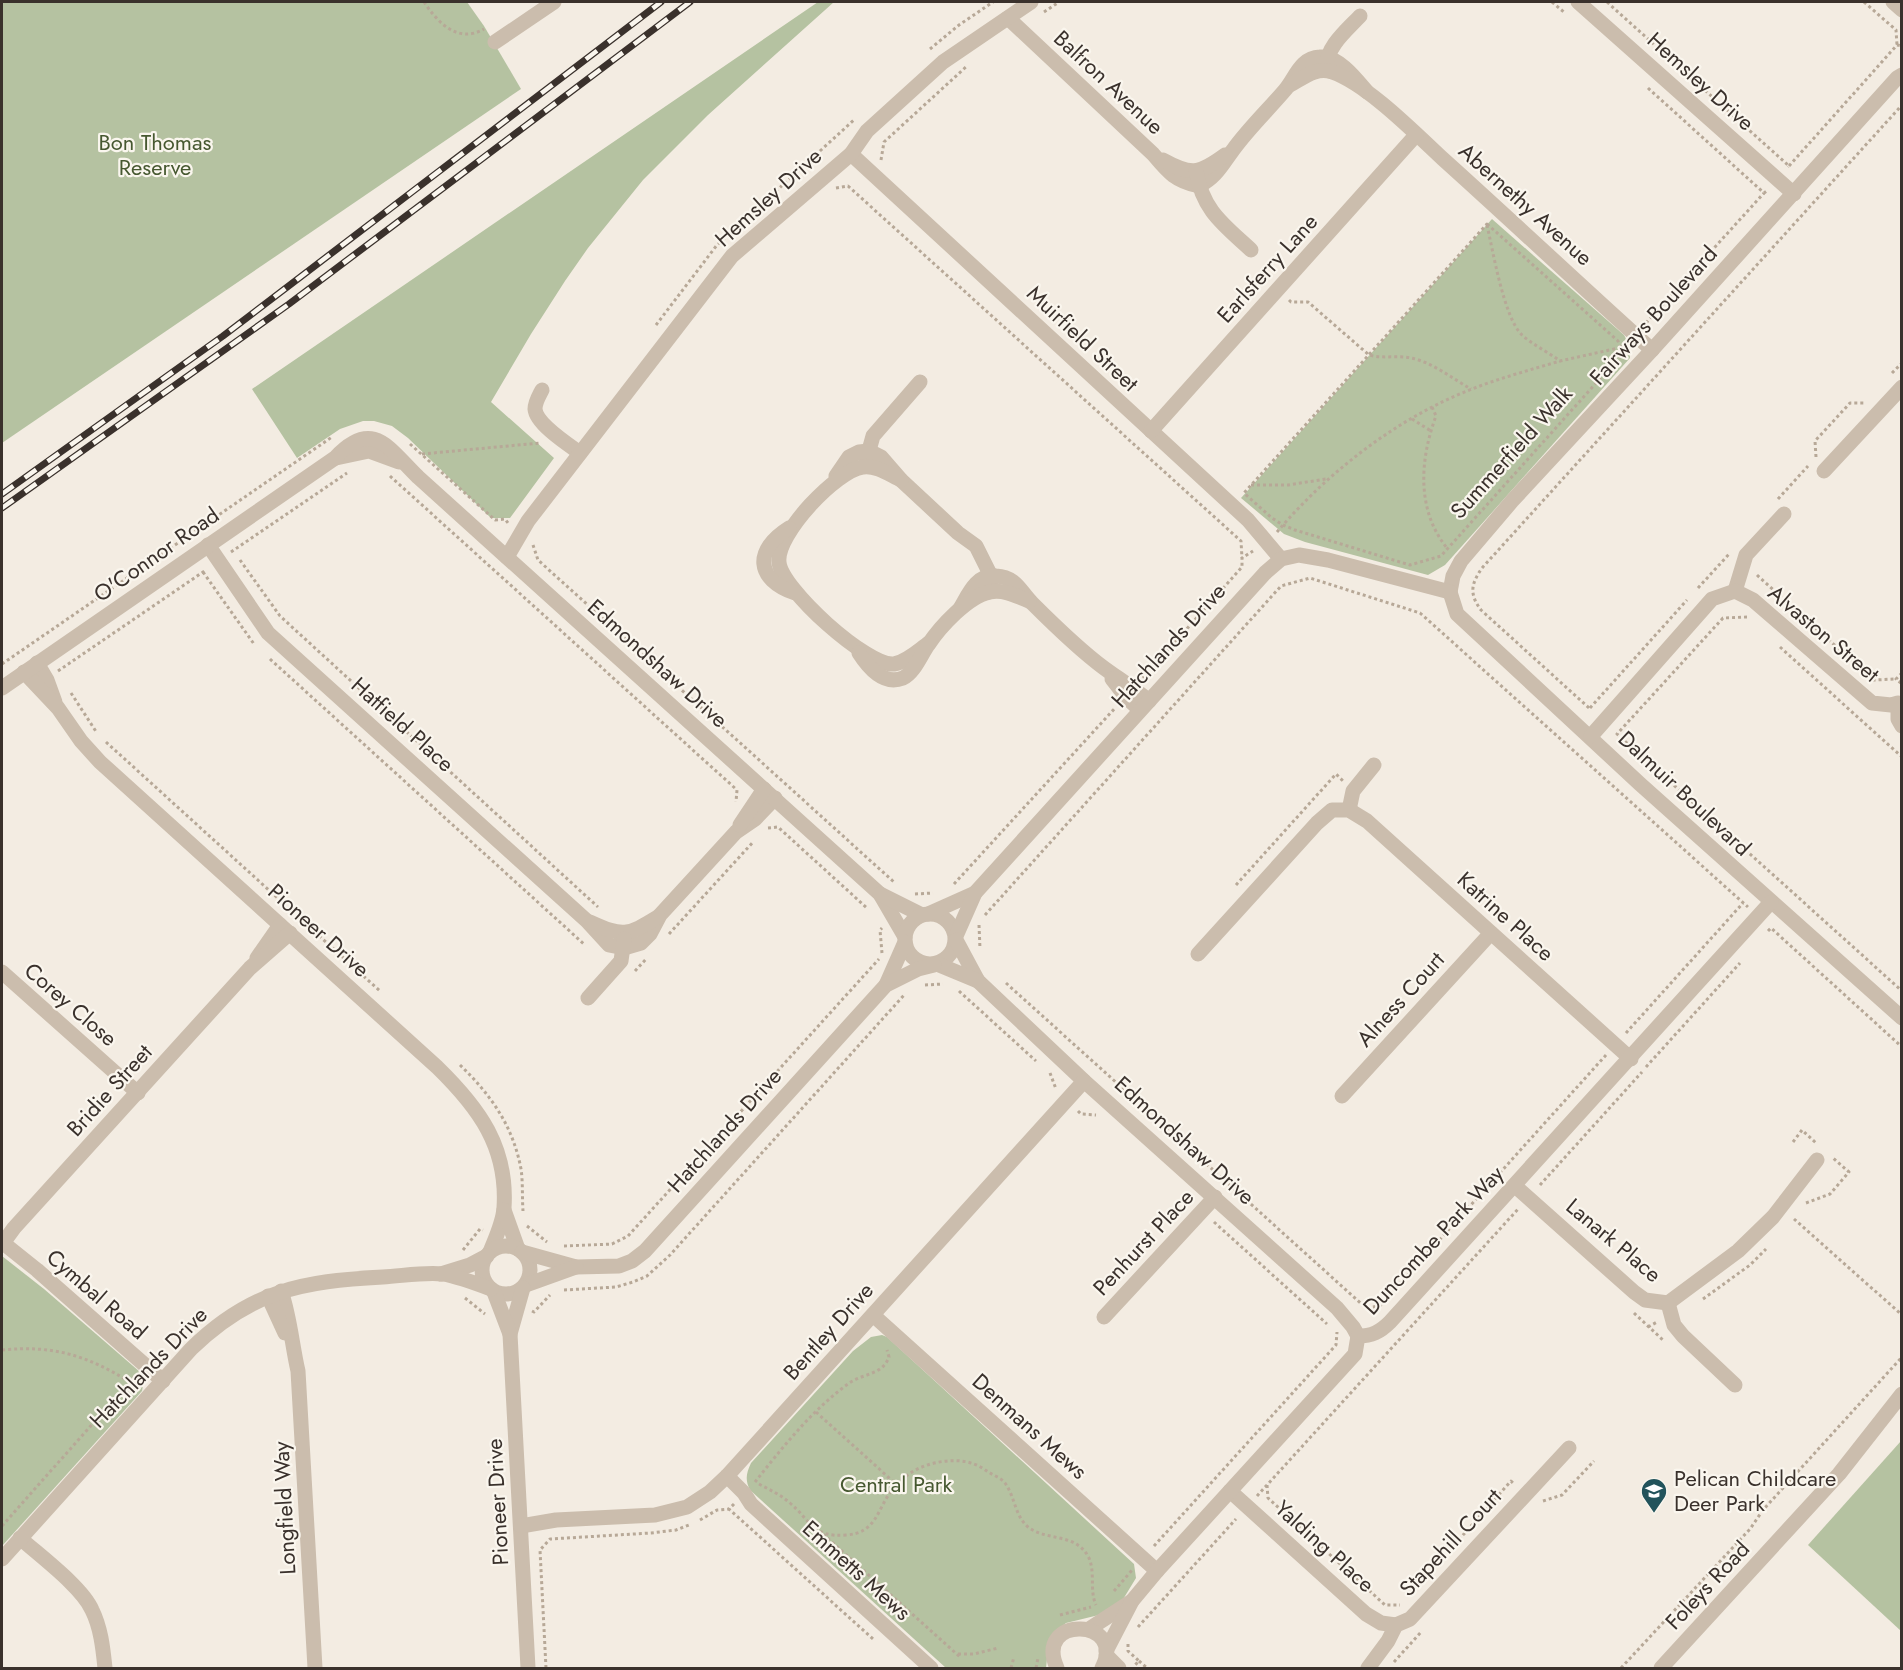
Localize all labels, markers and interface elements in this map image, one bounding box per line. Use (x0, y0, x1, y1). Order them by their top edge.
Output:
street label: Balfron Avenue (1047, 23, 1171, 141)
street label: Hemsley Drive (1640, 24, 1762, 138)
park label: Bon Thomas Reserve (99, 126, 212, 183)
street label: Abernethy Avenue (1452, 135, 1600, 273)
street label: Hemsley Drive (707, 140, 829, 254)
street label: Earlsferry Lane (1209, 206, 1325, 330)
street label: Fairways Boulevard (1582, 238, 1724, 392)
street label: Muirfield Street (1020, 278, 1147, 399)
street label: Summerfield Walk (1442, 378, 1580, 526)
street label: O'Connor Road (87, 499, 225, 609)
street label: Hatchlands Drive (1103, 576, 1233, 714)
street label: Alvaston Street (1761, 577, 1887, 690)
street label: Edmondshaw Drive (581, 591, 735, 735)
street label: Hatfield Place (344, 669, 462, 779)
street label: Dalmuir Boulevard (1611, 723, 1759, 863)
street label: Katrine Place (1450, 864, 1562, 968)
street label: Pioneer Drive (261, 876, 377, 984)
street label: Alness Court (1349, 944, 1452, 1054)
street label: Corey Close (18, 955, 124, 1053)
street label: Bridie Street (59, 1036, 160, 1143)
street label: Hatchlands Drive (659, 1061, 789, 1199)
street label: Edmondshaw Drive (1108, 1068, 1262, 1212)
street label: Duncombe Park Way (1355, 1158, 1511, 1322)
street label: Penhurst Place (1085, 1182, 1201, 1302)
street label: Lanark Place (1559, 1190, 1669, 1290)
street label: Cymbal Road (40, 1241, 154, 1347)
street label: Bentley Drive (775, 1275, 881, 1387)
street label: Hatchlands Drive (82, 1299, 214, 1435)
street label: Denmans Mews (965, 1366, 1095, 1487)
street label: Pioneer Drive (478, 1438, 516, 1566)
street label: Longfield Way (265, 1440, 303, 1575)
place label: Pelican Childcare Deer Park (1674, 1462, 1836, 1519)
park label: Central Park (840, 1468, 952, 1500)
school or university icon: Pelican Childcare Deer Park (1639, 1476, 1669, 1514)
street label: Stapehill Court (1391, 1480, 1509, 1603)
street label: Yalding Place (1268, 1493, 1382, 1599)
street label: Emmetts Mews (796, 1512, 918, 1628)
street label: Foleys Road (1657, 1533, 1757, 1637)

